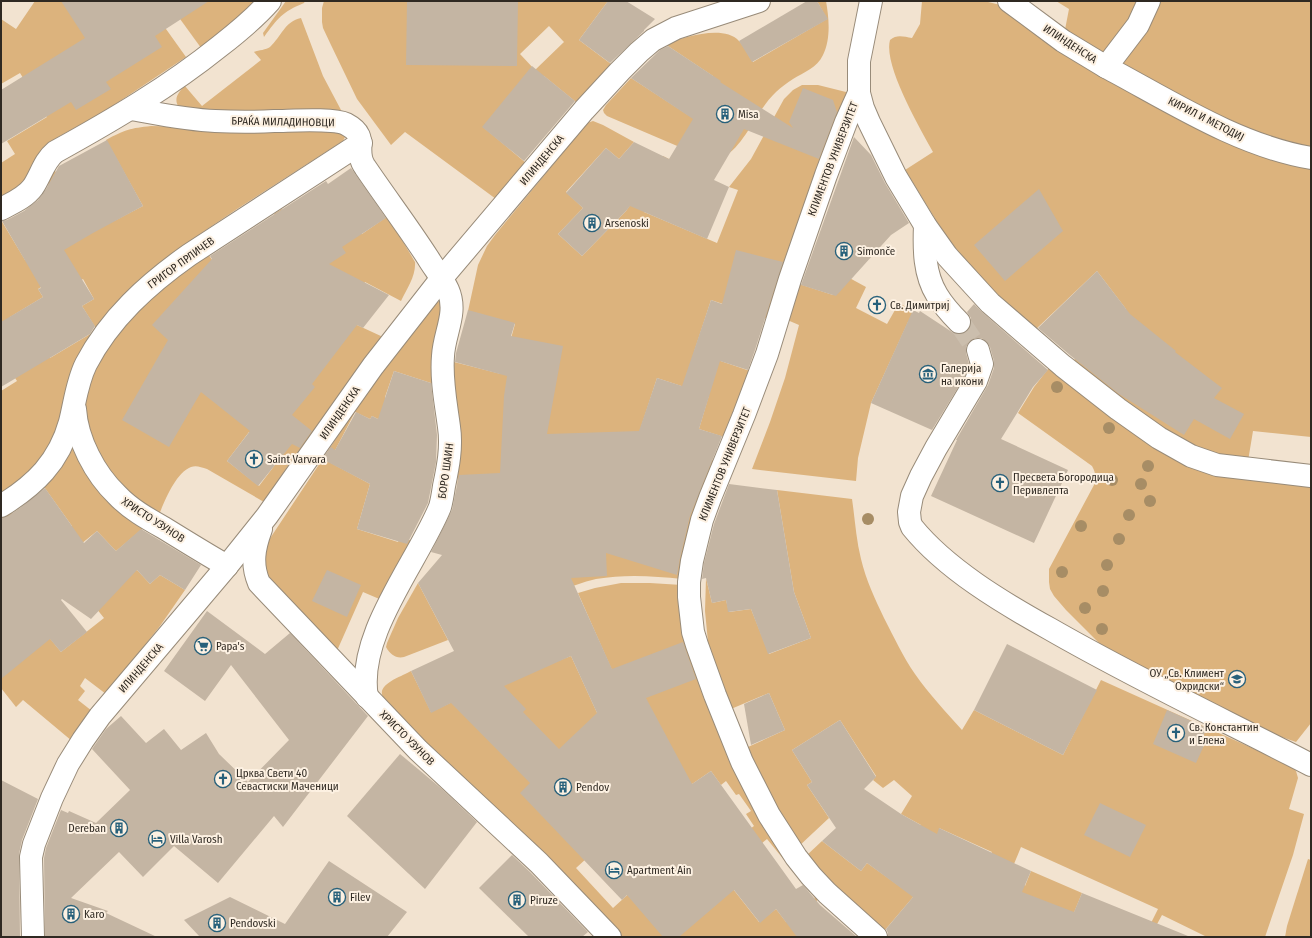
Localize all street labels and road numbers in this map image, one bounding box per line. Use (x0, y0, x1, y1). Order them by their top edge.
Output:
street label: ИЛИНДЕНСКА (1041, 22, 1100, 66)
street label: КИРИЛ И МЕТОДИЈ (1166, 94, 1246, 144)
street label: КЛИМЕНТОВ УНИВЕРЗИТЕТ (805, 99, 861, 218)
street label: БРАЌА МИЛАДИНОВЦИ (231, 114, 335, 129)
street label: ИЛИНДЕНСКА (517, 132, 567, 188)
street label: ГРИГОР ПРЛИЧЕВ (145, 234, 217, 292)
street label: ИЛИНДЕНСКА (317, 384, 363, 442)
street label: КЛИМЕНТОВ УНИВЕРЗИТЕТ (696, 404, 754, 523)
street label: БОРО ШАИН (436, 442, 456, 500)
street label: ХРИСТО УЗУНОВ (119, 495, 187, 545)
street label: ИЛИНДЕНСКА (116, 640, 166, 696)
street label: ХРИСТО УЗУНОВ (377, 708, 437, 768)

